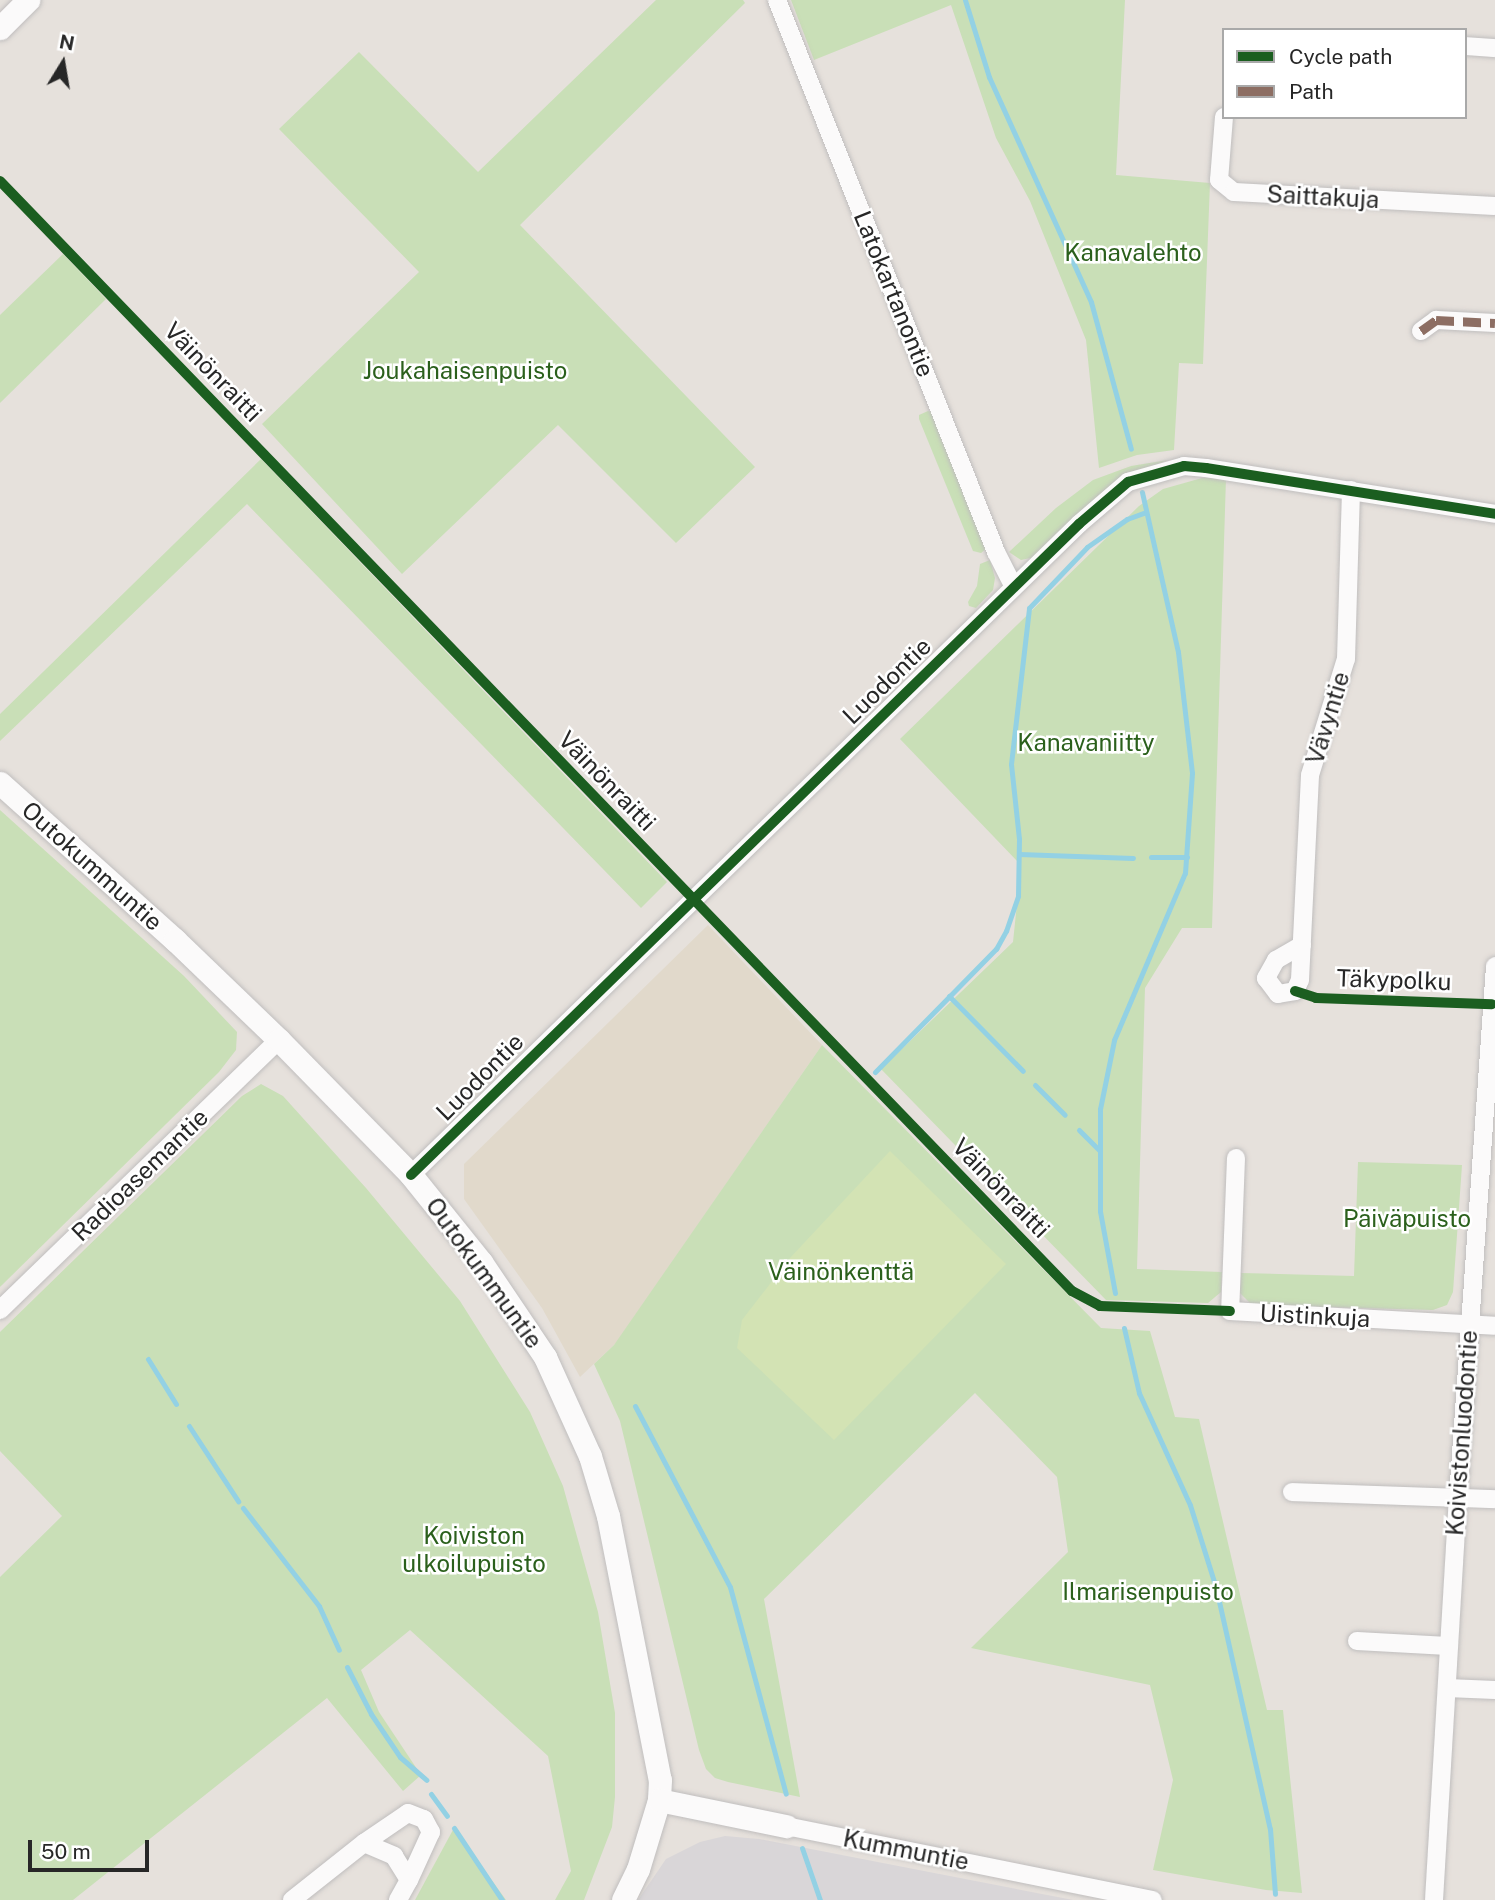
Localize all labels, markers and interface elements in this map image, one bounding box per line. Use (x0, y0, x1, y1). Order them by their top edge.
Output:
north arrow (28, 28, 98, 98)
legend (1222, 28, 1467, 119)
text: N (58, 30, 76, 55)
text: Cycle path (1289, 44, 1392, 69)
text: Path (1289, 79, 1334, 104)
street label: Saittakuja (1266, 180, 1380, 214)
street label: Latokartanontie (848, 207, 940, 381)
park label: Kanavalehto (1064, 239, 1202, 267)
street label: Väinönraitti (158, 316, 268, 428)
park label: Joukahaisenpuisto (363, 357, 567, 385)
street label: Luodontie (837, 632, 937, 730)
street label: Vävyntie (1300, 668, 1356, 768)
street label: Väinönraitti (552, 725, 662, 837)
park label: Kanavaniitty (1017, 729, 1155, 757)
street label: Outokummuntie (16, 795, 168, 937)
street label: Täkypolku (1336, 964, 1452, 996)
street label: Luodontie (430, 1027, 530, 1127)
street label: Radioasemantie (66, 1103, 214, 1247)
street label: Väinönraitti (946, 1132, 1056, 1244)
street label: Outokummuntie (420, 1192, 548, 1354)
park label: Päiväpuisto (1343, 1205, 1471, 1233)
park label: Väinönkenttä (768, 1258, 914, 1286)
street label: Uistinkuja (1259, 1299, 1371, 1333)
street label: Koivistonluodontie (1440, 1329, 1484, 1537)
park label: Koiviston ulkoilupuisto (402, 1522, 546, 1578)
park label: Ilmarisenpuisto (1062, 1578, 1234, 1606)
street label: Kummuntie (841, 1824, 971, 1876)
scale bar (32, 1826, 152, 1870)
text: 50 m (41, 1839, 91, 1864)

